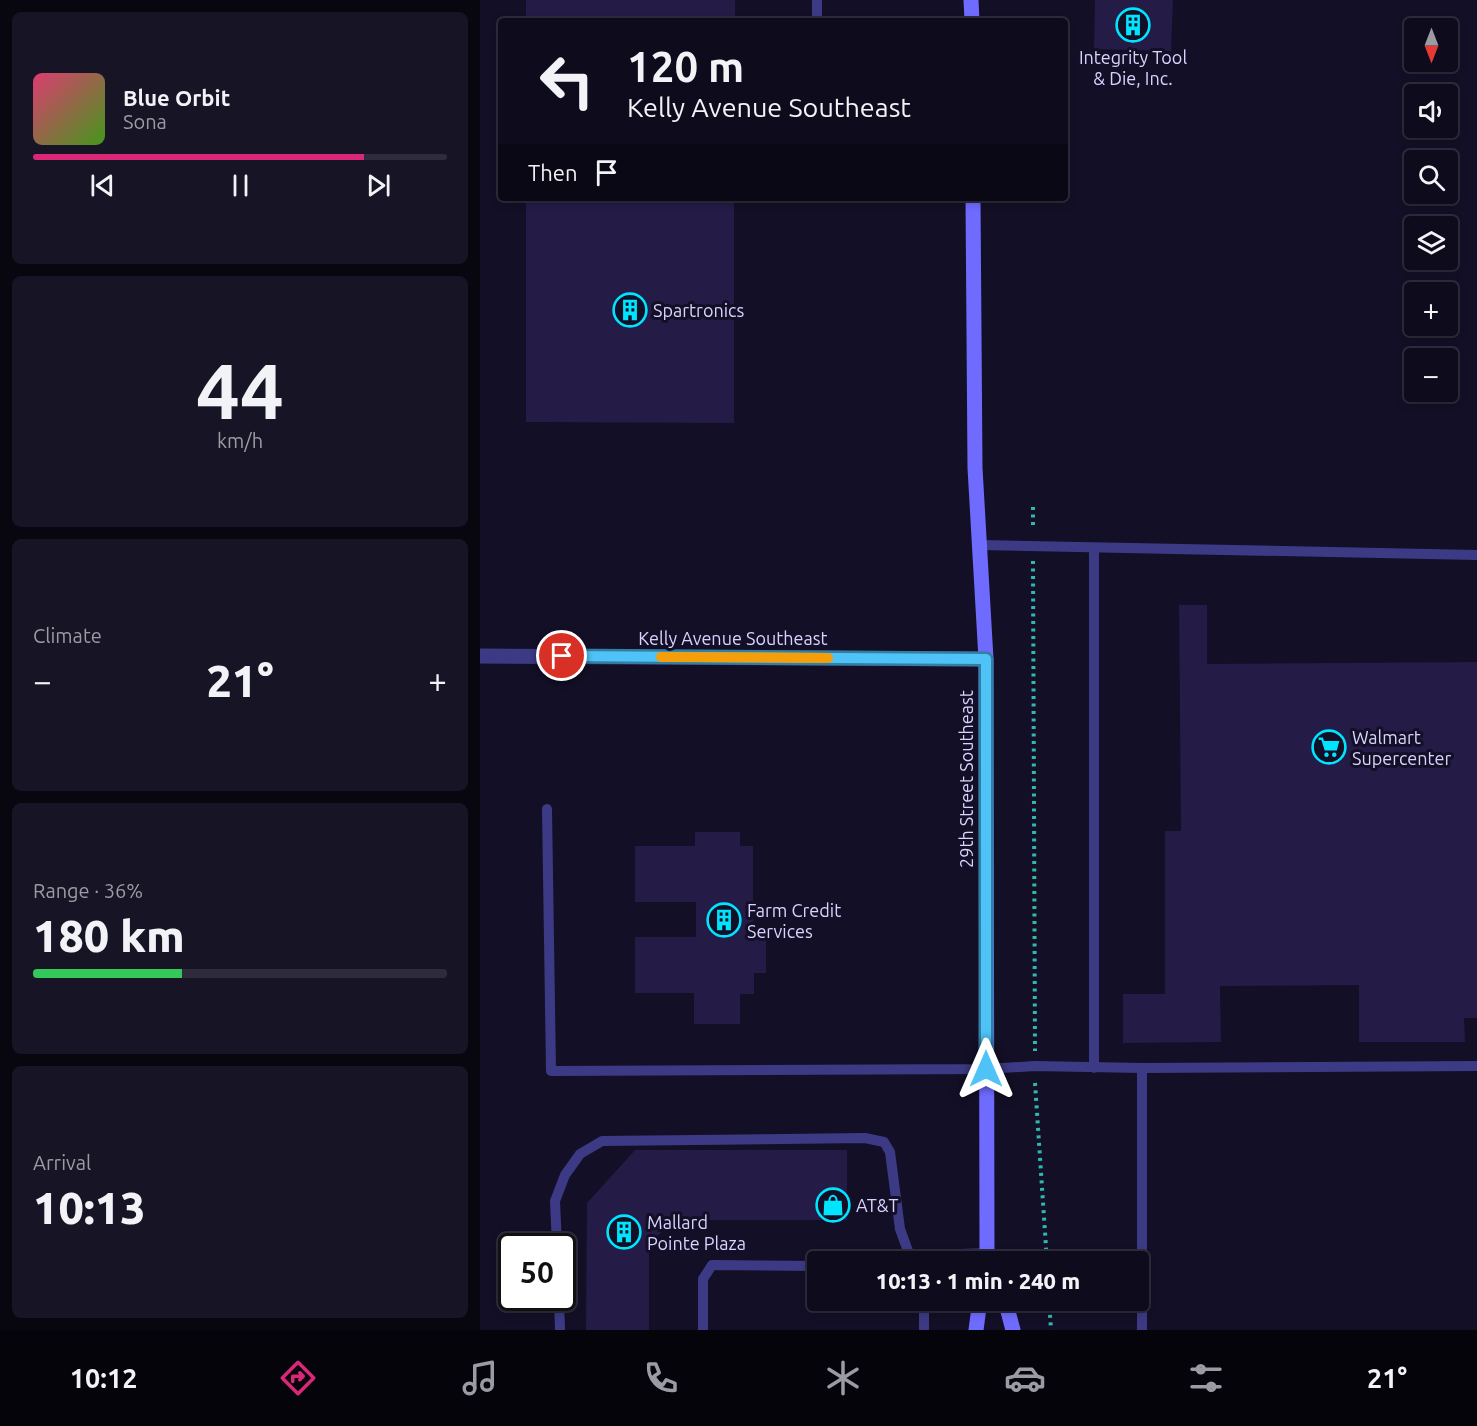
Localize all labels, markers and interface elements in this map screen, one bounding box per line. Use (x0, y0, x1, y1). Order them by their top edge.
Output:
building icon: Integrity Tool & Die, Inc. (1115, 7, 1151, 43)
north arrow (1404, 18, 1458, 72)
map controls (1404, 18, 1458, 402)
icon: left (528, 42, 606, 120)
text: 120 m (627, 43, 744, 90)
place label: Integrity Tool & Die, Inc. (1079, 47, 1187, 88)
button: sound (1404, 84, 1458, 138)
text: Blue Orbit (123, 85, 230, 110)
text: Kelly Avenue Southeast (627, 92, 911, 122)
text: Sona (123, 110, 167, 133)
button: search (1404, 150, 1458, 204)
icon: arrive (590, 156, 623, 189)
text: Then (528, 160, 578, 185)
icon: previous (86, 169, 119, 202)
icon: pause (224, 169, 257, 202)
icon: next (362, 169, 395, 202)
button: layers (1404, 216, 1458, 270)
button: + (1404, 282, 1458, 336)
building icon: Spartronics (612, 292, 648, 328)
place label: Spartronics (653, 300, 744, 320)
text: 44 (196, 346, 284, 434)
button: − (1404, 348, 1458, 402)
text: km/h (217, 429, 263, 452)
text: Climate (33, 624, 102, 647)
street label: Kelly Avenue Southeast (638, 628, 828, 648)
pin (536, 630, 587, 681)
icon: arrive (545, 639, 578, 672)
text: 21° (206, 655, 274, 706)
text: − (33, 662, 52, 699)
text: + (428, 662, 447, 699)
street label: 29th Street Southeast (956, 690, 976, 868)
place label: Walmart Supercenter (1352, 727, 1451, 768)
supermarket icon: Walmart Supercenter (1311, 729, 1347, 765)
text: Range · 36% (33, 879, 143, 902)
place label: Farm Credit Services (747, 900, 841, 941)
building icon: Farm Credit Services (706, 902, 742, 938)
text: 180 km (33, 910, 185, 961)
position arrow (954, 1037, 1018, 1101)
text: Arrival (33, 1151, 91, 1174)
text: 10:13 (33, 1182, 146, 1233)
shop icon: AT&T (815, 1187, 851, 1223)
place label: AT&T (856, 1195, 899, 1215)
place label: Mallard Pointe Plaza (647, 1212, 746, 1253)
building icon: Mallard Pointe Plaza (606, 1214, 642, 1250)
speed limit sign: 50 (498, 1233, 576, 1311)
text: 10:13 · 1 min · 240 m (876, 1268, 1080, 1293)
icon: directions (277, 1357, 319, 1399)
icon: music (459, 1357, 501, 1399)
icon: phone (640, 1357, 682, 1399)
icon: climate (822, 1357, 864, 1399)
icon: car (1004, 1357, 1046, 1399)
icon: filters (1185, 1357, 1227, 1399)
text: 10:12 (70, 1363, 137, 1393)
text: 21° (1367, 1363, 1407, 1393)

